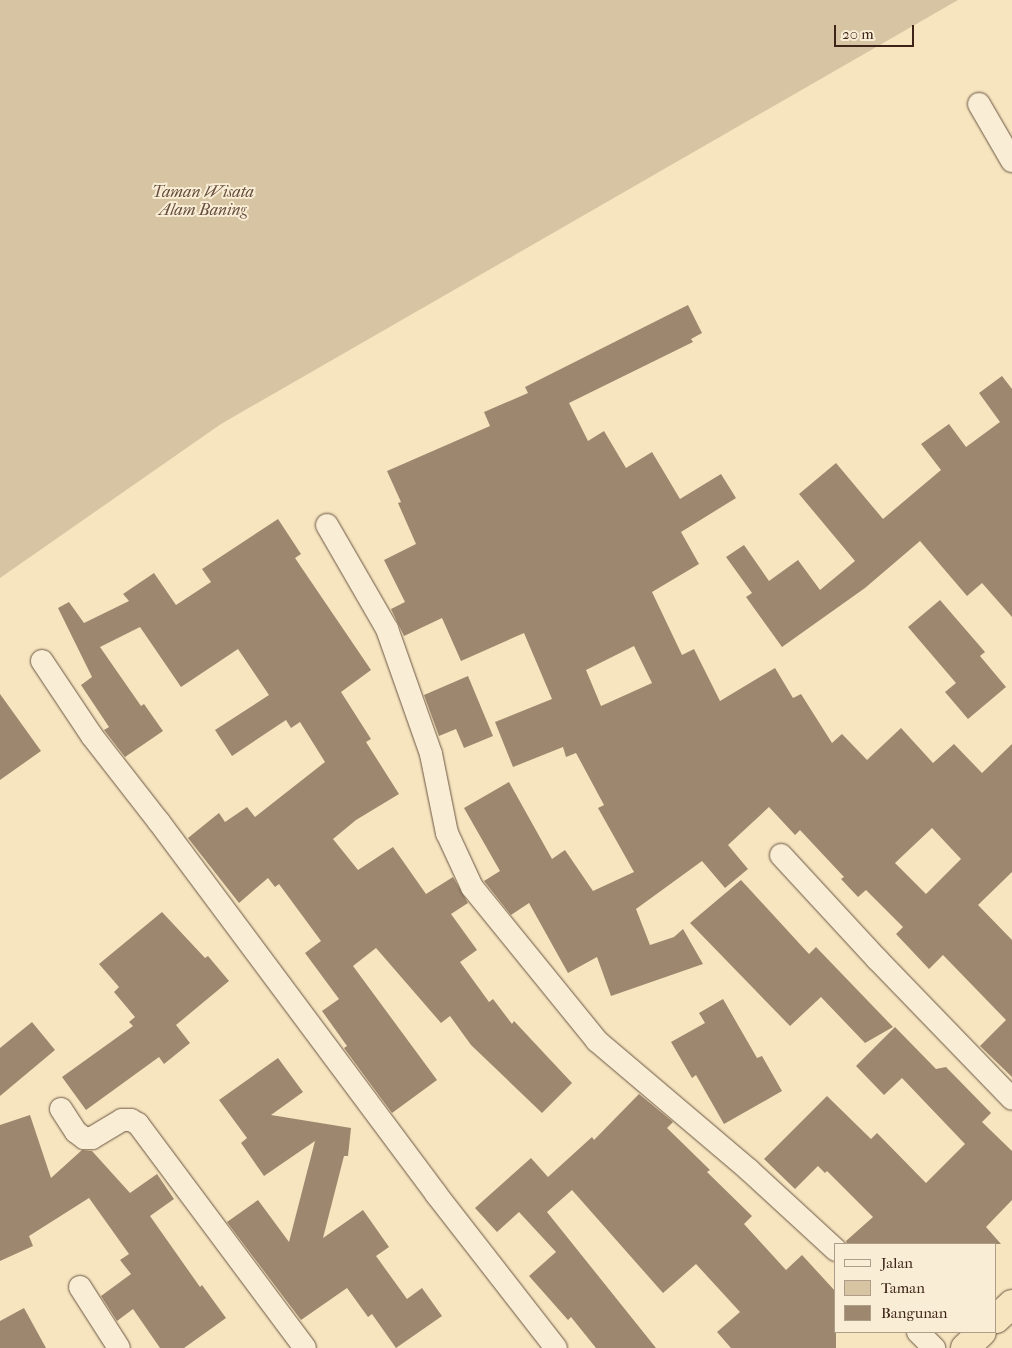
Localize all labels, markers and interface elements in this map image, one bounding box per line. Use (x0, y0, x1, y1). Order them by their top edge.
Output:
scale bar (837, 15, 917, 47)
text: 20 m (842, 25, 874, 43)
park label: Taman Wisata Alam Baning (152, 182, 254, 220)
legend (834, 1243, 997, 1333)
text: Jalan (881, 1254, 913, 1272)
text: Taman (881, 1279, 925, 1297)
text: Bangunan (881, 1304, 948, 1322)

